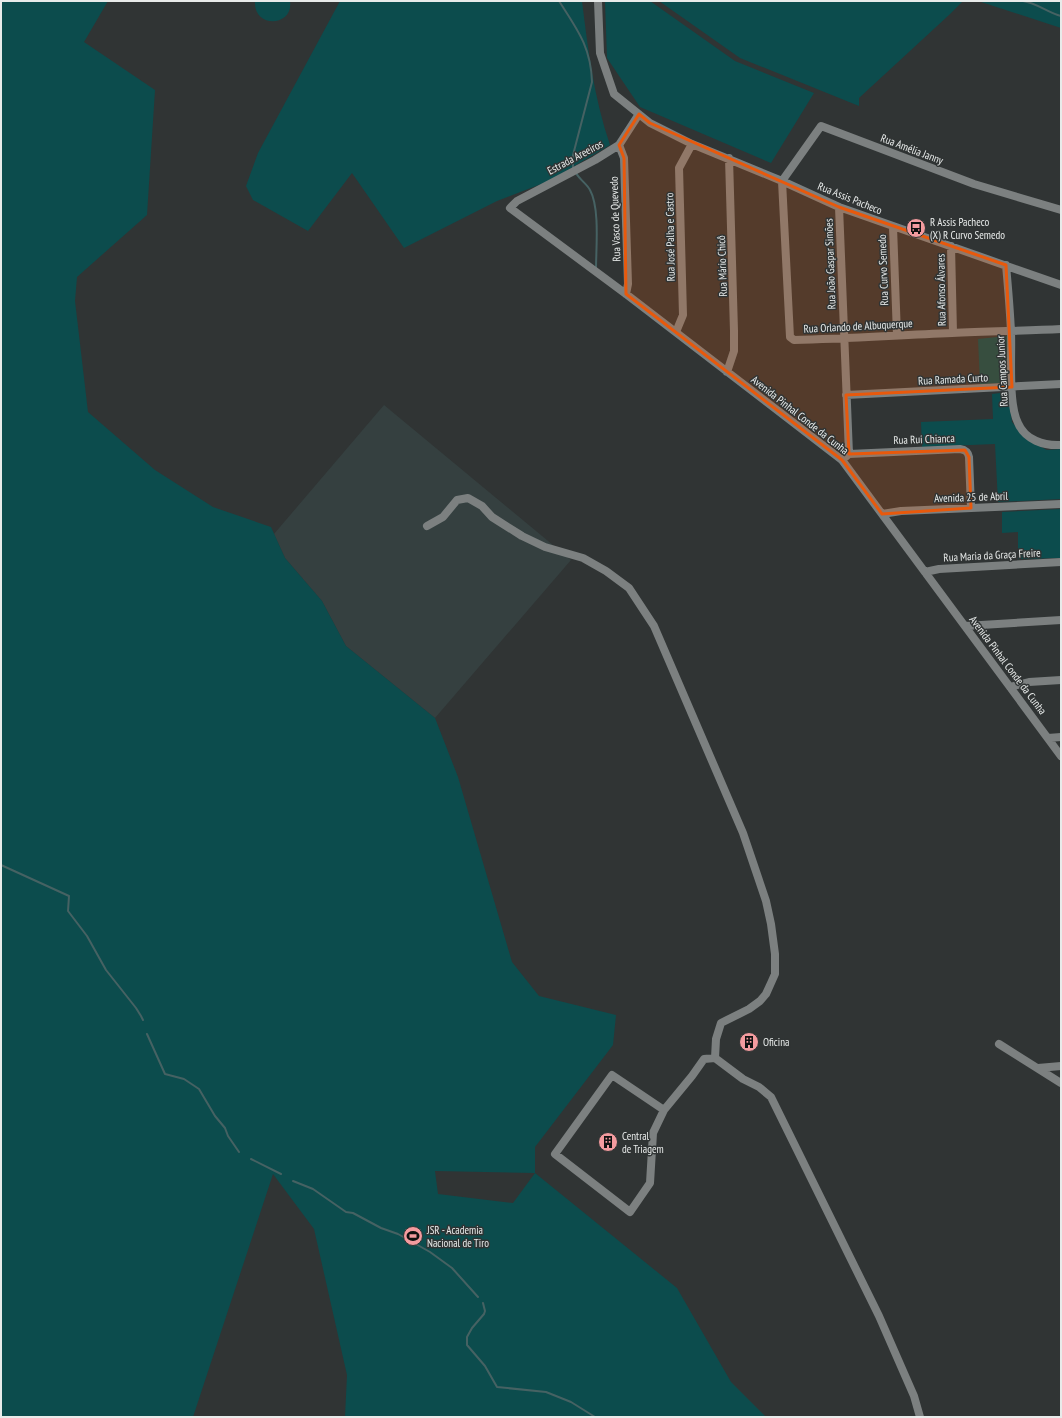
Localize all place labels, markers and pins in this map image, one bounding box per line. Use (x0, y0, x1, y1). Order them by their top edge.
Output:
place label: R Assis Pacheco (X) R Curvo Semedo (930, 215, 1005, 242)
bus stop icon: R Assis Pacheco (X) R Curvo Semedo (905, 217, 927, 239)
building icon: Oficina (738, 1031, 760, 1053)
place label: Oficina (763, 1035, 789, 1049)
place label: Central de Triagem (622, 1129, 664, 1156)
building icon: Central de Triagem (597, 1131, 619, 1153)
place label: JSR - Academia Nacional de Tiro (426, 1223, 489, 1250)
sports icon: JSR - Academia Nacional de Tiro (402, 1225, 424, 1247)

